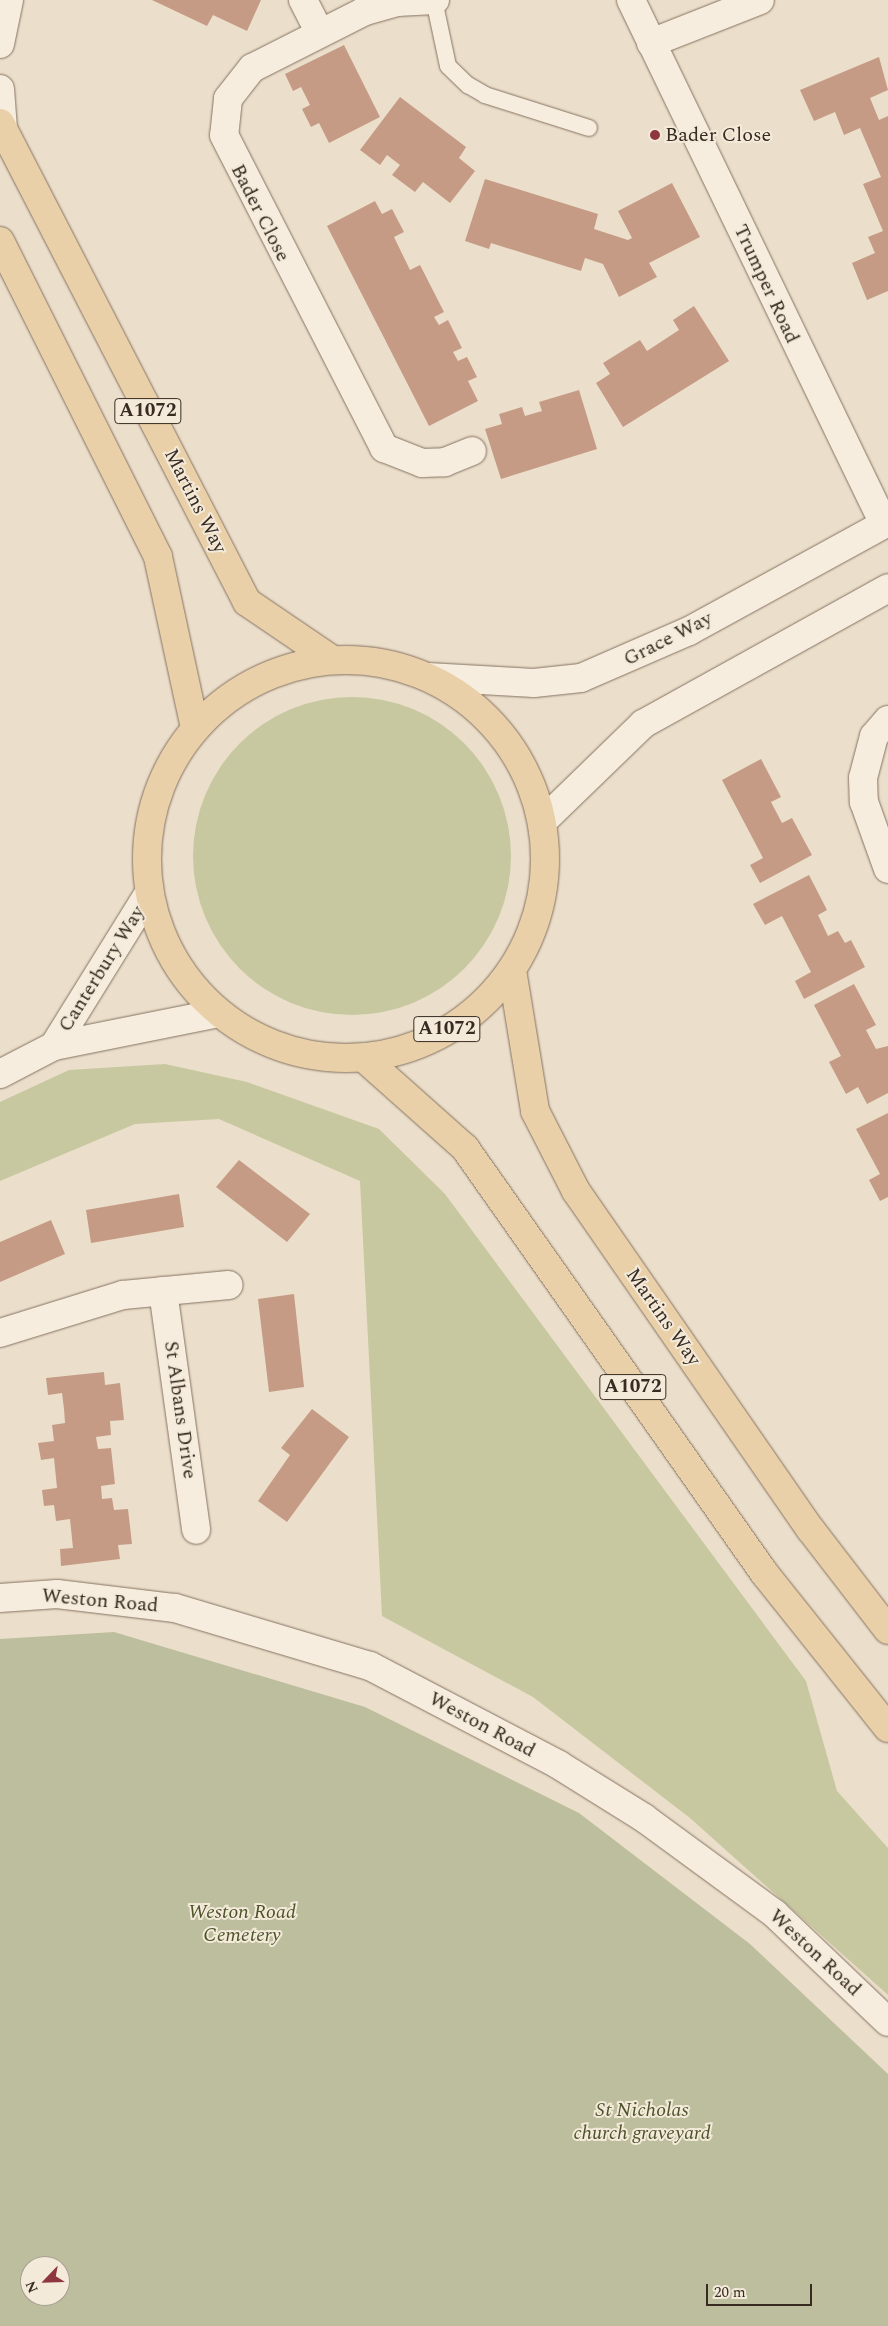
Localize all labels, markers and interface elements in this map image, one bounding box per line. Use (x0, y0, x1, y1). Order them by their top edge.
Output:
place label: Bader Close (665, 123, 771, 147)
marker: Bader Close (649, 129, 661, 141)
street label: Bader Close (225, 160, 295, 266)
street label: Trumper Road (728, 221, 804, 347)
road number: A1072 (114, 394, 182, 428)
street label: Martins Way (158, 445, 232, 557)
street label: Grace Way (620, 607, 716, 671)
street label: Canterbury Way (54, 902, 150, 1036)
road number: A1072 (413, 1012, 481, 1046)
street label: Martins Way (620, 1263, 706, 1371)
street label: St Albans Drive (158, 1340, 202, 1480)
road number: A1072 (599, 1370, 667, 1404)
street label: Weston Road (41, 1584, 159, 1618)
street label: Weston Road (425, 1687, 539, 1763)
park label: Weston Road Cemetery (188, 1900, 296, 1947)
street label: Weston Road (764, 1904, 866, 2002)
park label: St Nicholas church graveyard (573, 2099, 711, 2146)
north arrow (20, 2256, 70, 2306)
scale bar (708, 2274, 814, 2306)
text: N (20, 2277, 44, 2296)
text: 20 m (714, 2281, 746, 2304)

